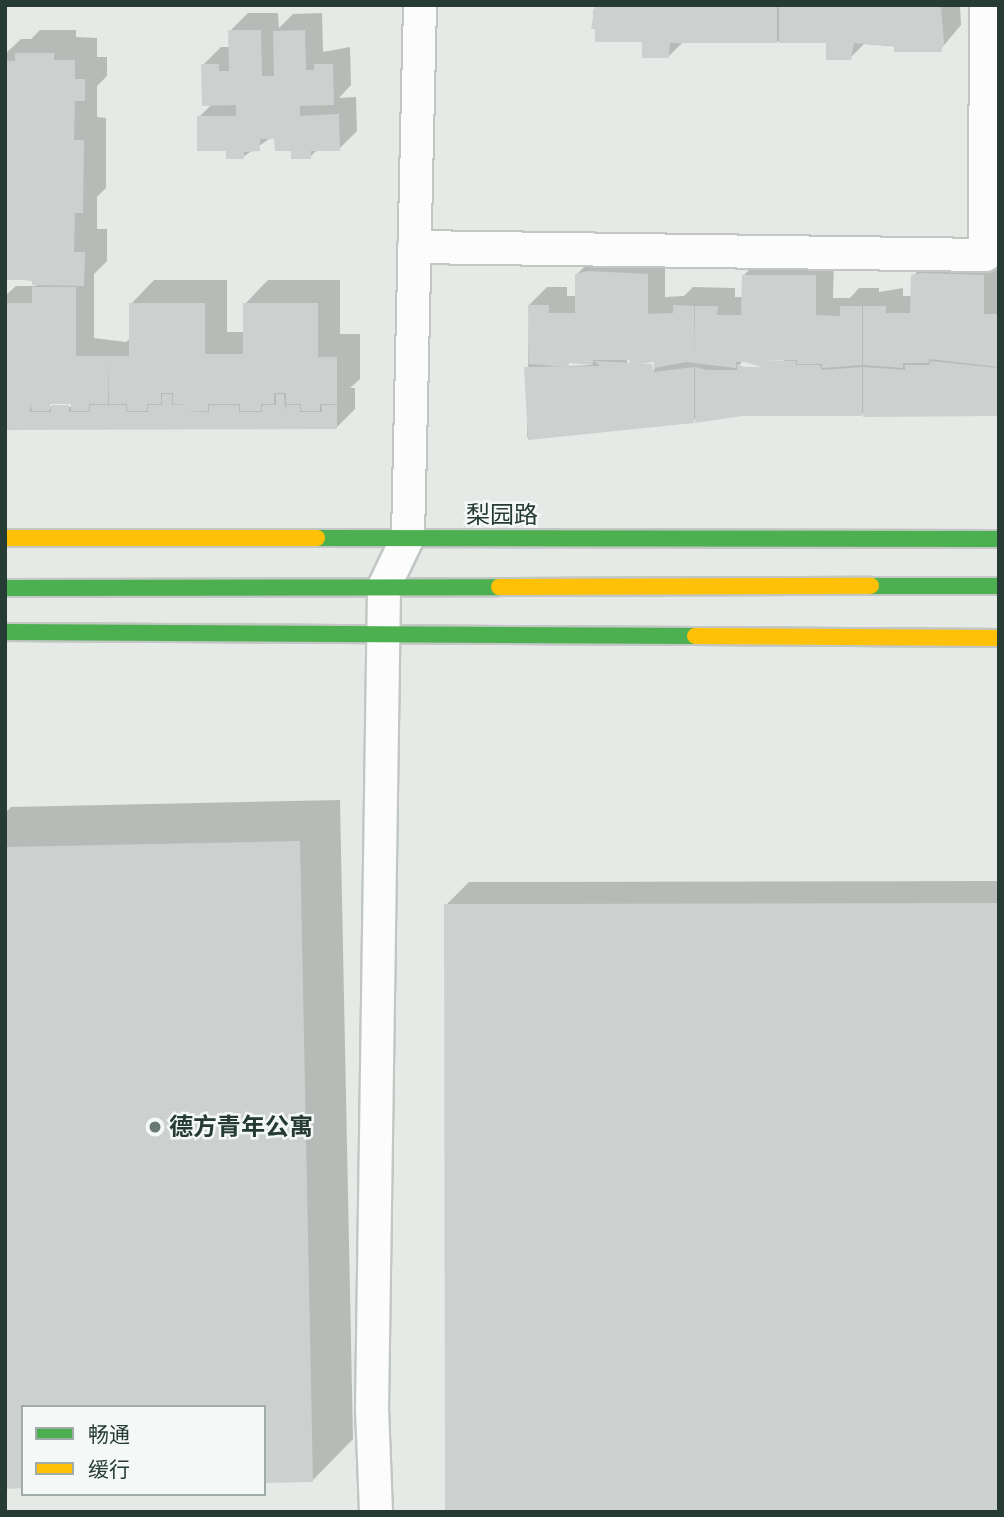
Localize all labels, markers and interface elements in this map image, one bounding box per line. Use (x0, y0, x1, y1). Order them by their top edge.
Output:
street label: 梨园路 (466, 501, 538, 529)
place label: 德方青年公寓 (169, 1113, 313, 1141)
marker: 德方青年公寓 (147, 1119, 163, 1135)
legend (21, 1405, 266, 1496)
text: 畅通 (88, 1420, 130, 1450)
text: 缓行 (88, 1455, 130, 1485)

